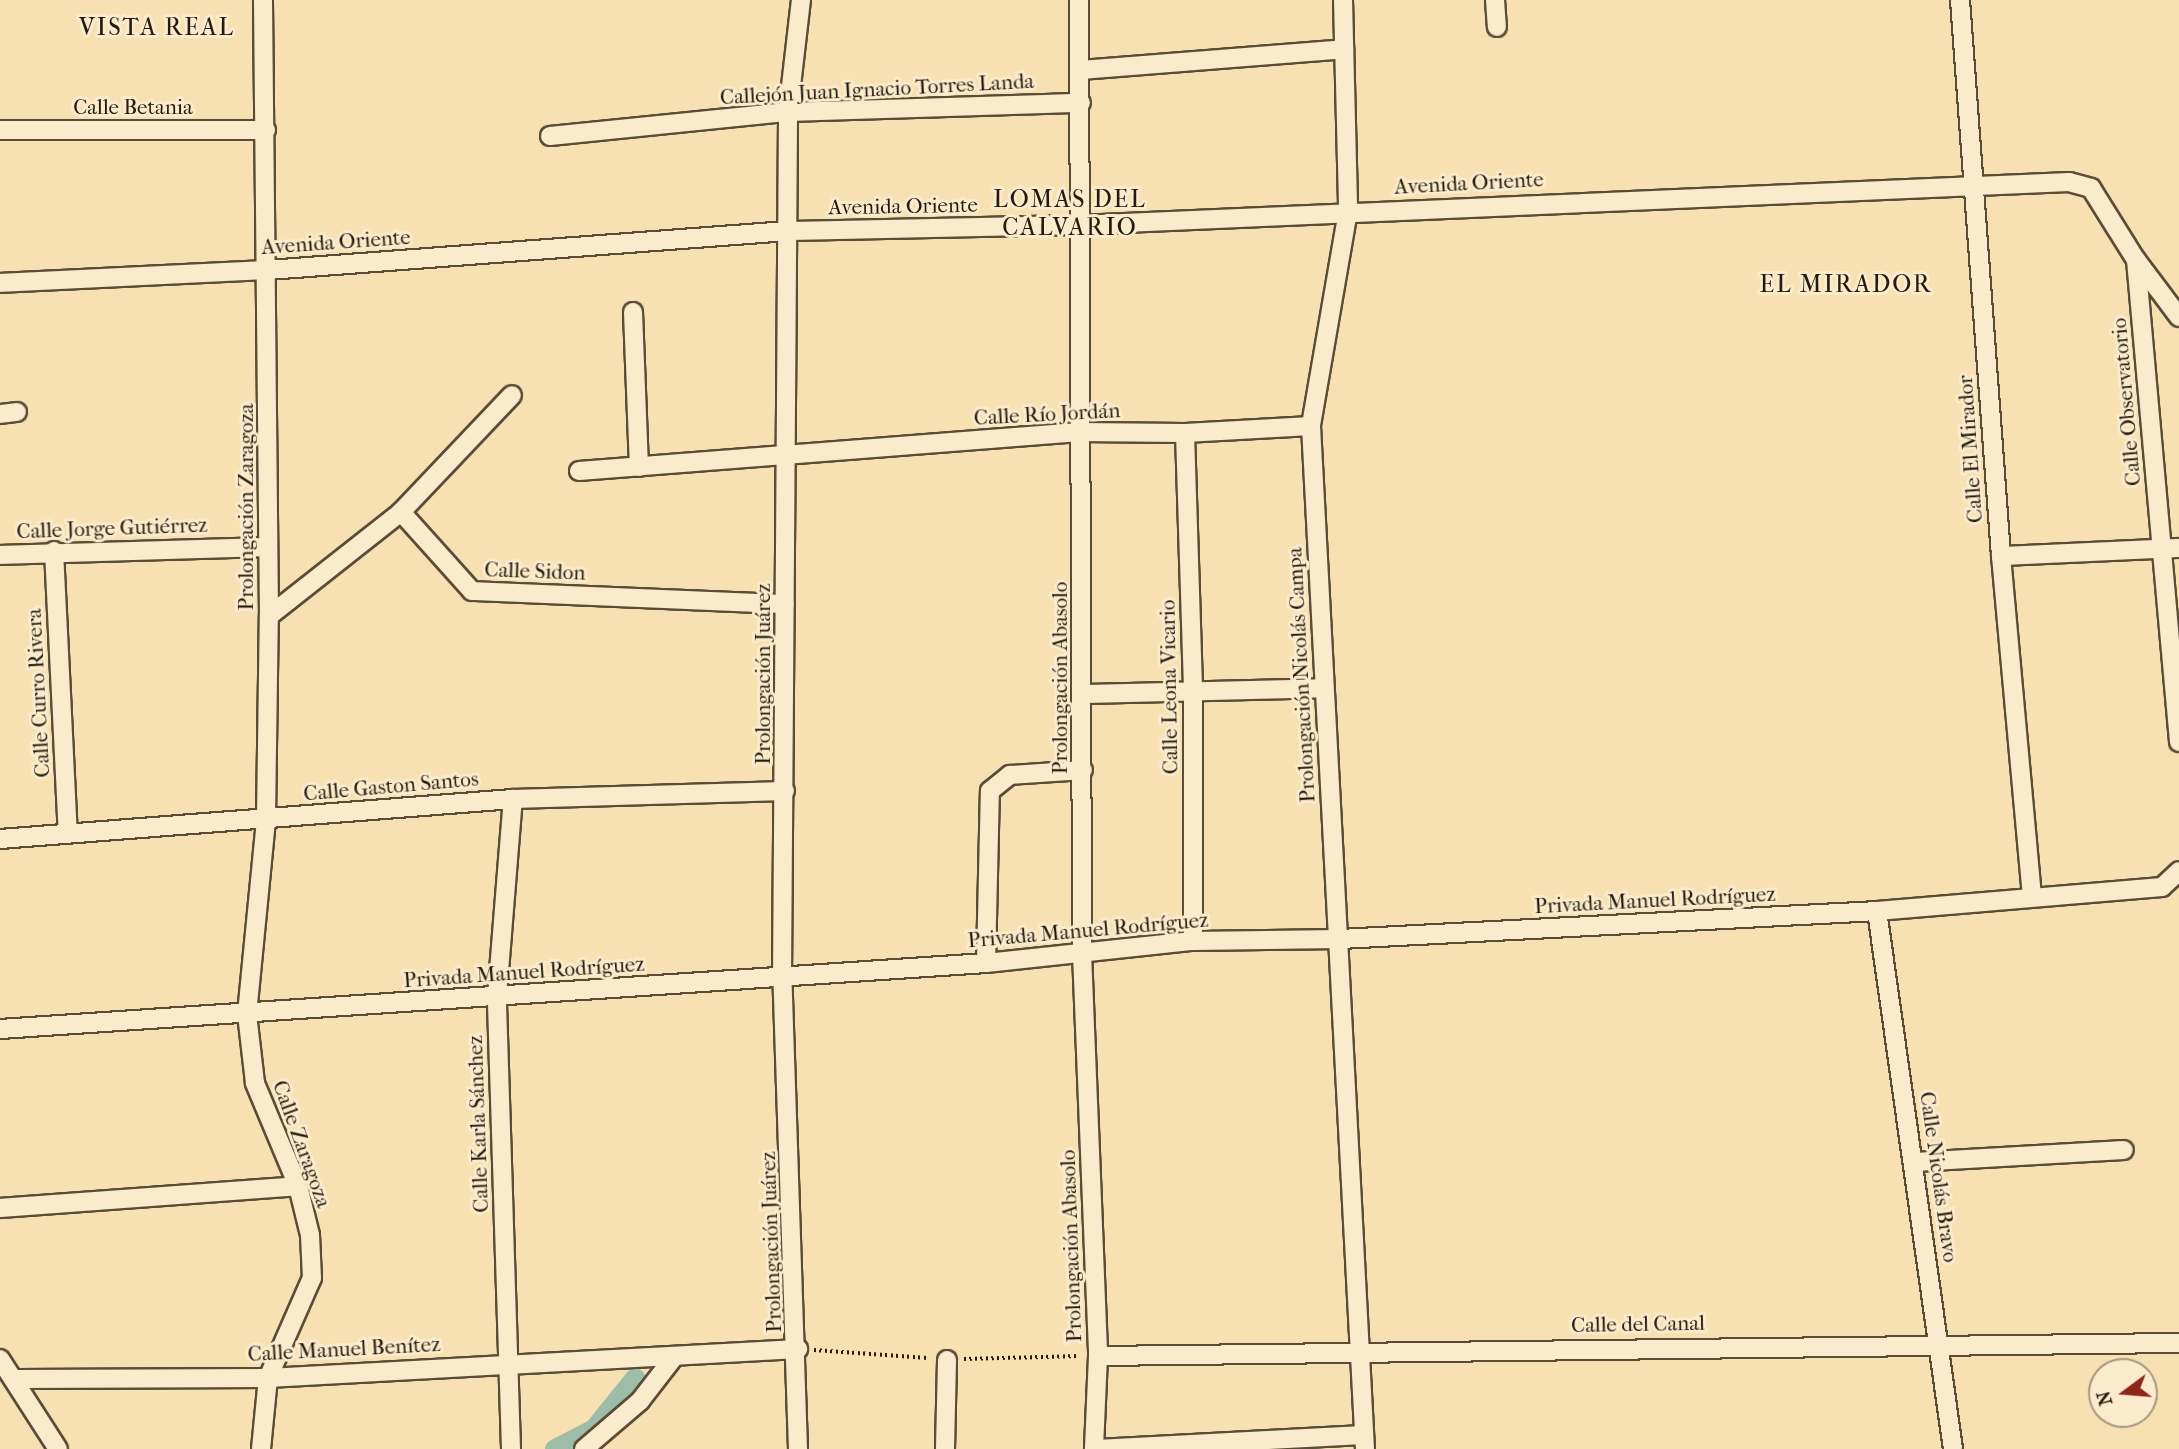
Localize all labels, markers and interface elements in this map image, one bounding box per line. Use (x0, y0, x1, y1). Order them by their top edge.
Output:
district label: VISTA REAL (80, 14, 234, 42)
street label: Callejón Juan Ignacio Torres Landa (719, 68, 1035, 110)
street label: Calle Betania (73, 94, 193, 120)
street label: Avenida Oriente (1394, 167, 1544, 199)
district label: LOMAS DEL CALVARIO (994, 186, 1146, 242)
street label: Avenida Oriente (828, 192, 978, 220)
street label: Avenida Oriente (261, 224, 411, 260)
district label: EL MIRADOR (1761, 271, 1931, 299)
street label: Calle Observatorio (2106, 317, 2146, 487)
street label: Calle El Mirador (1952, 374, 1988, 524)
street label: Calle Río Jordán (973, 398, 1121, 430)
street label: Prolongación Zaragoza (233, 403, 259, 611)
street label: Calle Jorge Gutiérrez (16, 512, 208, 544)
street label: Prolongación Nicolás Campa (1282, 547, 1320, 803)
street label: Calle Sidon (484, 557, 586, 585)
street label: Prolongación Abasolo (1047, 582, 1073, 774)
street label: Prolongación Juárez (750, 583, 776, 765)
street label: Calle Leona Vicario (1155, 600, 1183, 774)
street label: Calle Curro Rivera (21, 608, 55, 778)
street label: Calle Gaston Santos (302, 766, 480, 806)
street label: Privada Manuel Rodríguez (1534, 881, 1776, 919)
street label: Privada Manuel Rodríguez (967, 907, 1209, 953)
street label: Privada Manuel Rodríguez (403, 951, 645, 993)
street label: Calle Karla Sánchez (462, 1035, 494, 1213)
street label: Calle Zaragoza (267, 1077, 337, 1211)
street label: Calle Nicolás Bravo (1915, 1090, 1963, 1264)
street label: Prolongación Abasolo (1055, 1149, 1087, 1343)
street label: Prolongación Juárez (755, 1151, 787, 1333)
street label: Calle del Canal (1571, 1310, 1705, 1338)
street label: Calle Manuel Benítez (247, 1331, 441, 1367)
north arrow (2088, 1358, 2158, 1428)
text: N (2092, 1388, 2117, 1408)

